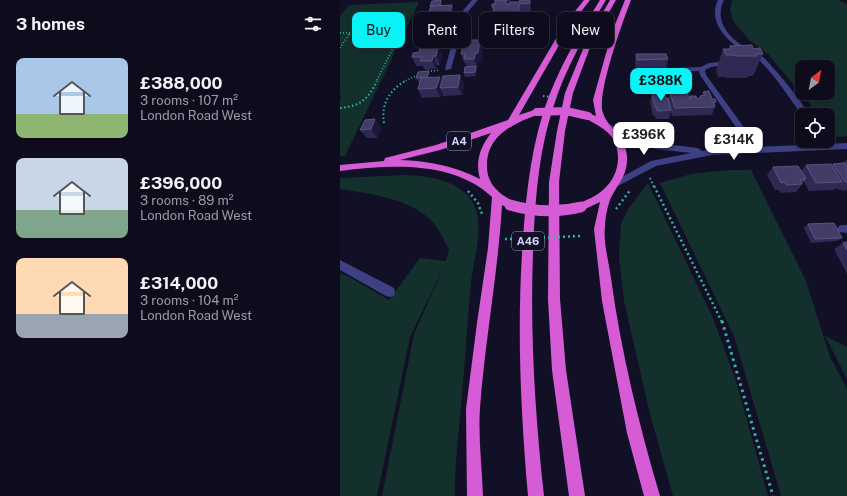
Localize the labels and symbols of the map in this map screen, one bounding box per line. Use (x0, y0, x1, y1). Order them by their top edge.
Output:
north arrow (795, 60, 835, 100)
pin: £388K (633, 68, 689, 102)
pin: £396K (616, 122, 672, 156)
pin: £314K (706, 127, 762, 161)
road number: A4 (447, 132, 471, 150)
road number: A46 (512, 232, 544, 250)

